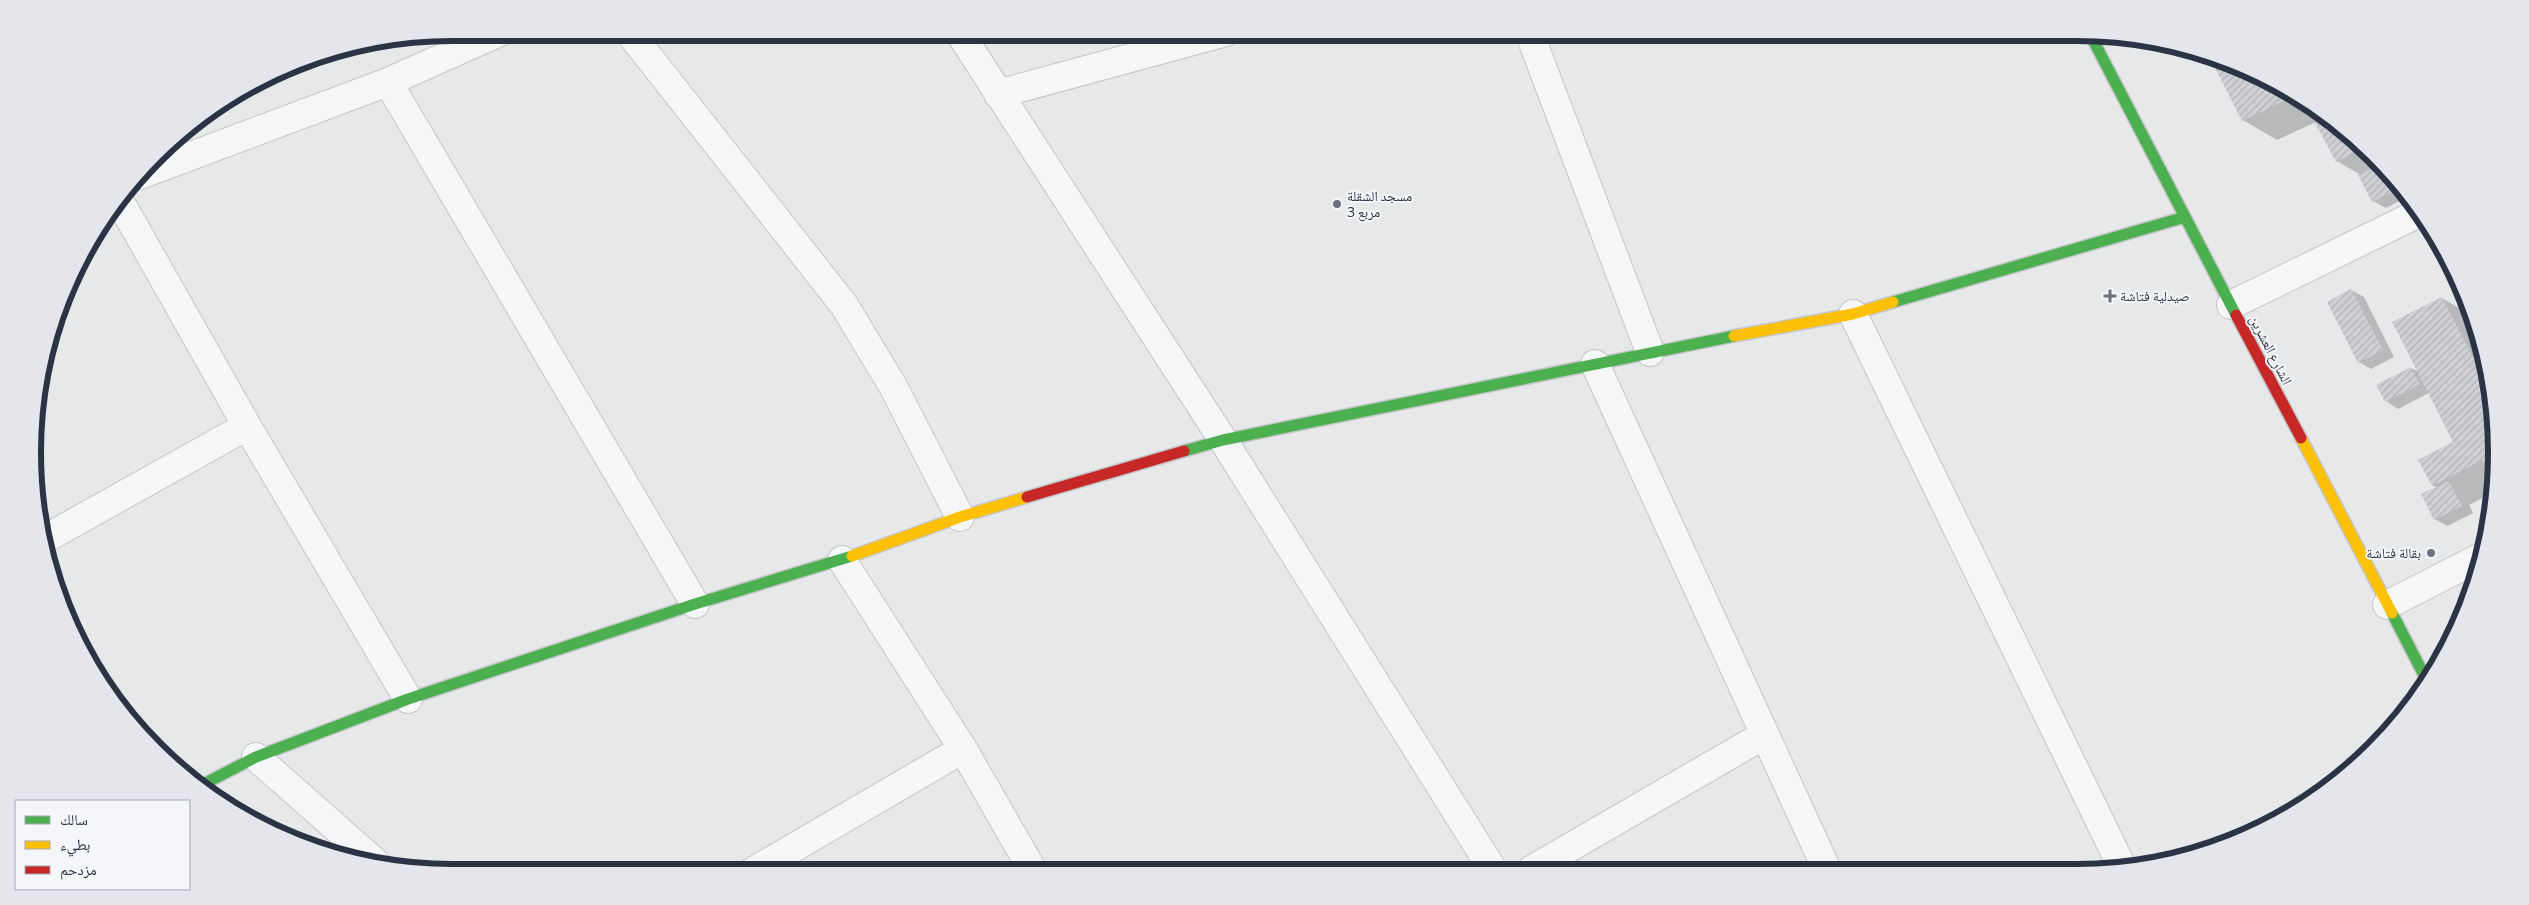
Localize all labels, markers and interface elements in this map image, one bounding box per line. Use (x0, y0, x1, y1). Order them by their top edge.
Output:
place label: مسجد الشقلة مربع 3 (1347, 187, 1412, 222)
marker: مسجد الشقلة مربع 3 (1331, 198, 1343, 210)
place label: صيدلية فتاشة (2120, 287, 2190, 304)
marker: صيدلية فتاشة (2104, 290, 2116, 302)
street label: الشارع العشرين (2245, 312, 2296, 388)
place label: بقالة فتاشة (2366, 544, 2421, 561)
marker: بقالة فتاشة (2425, 547, 2437, 559)
legend (15, 800, 190, 890)
text: سالك (60, 810, 88, 828)
text: بطيء (60, 835, 90, 857)
text: مزدحم (60, 860, 97, 880)

